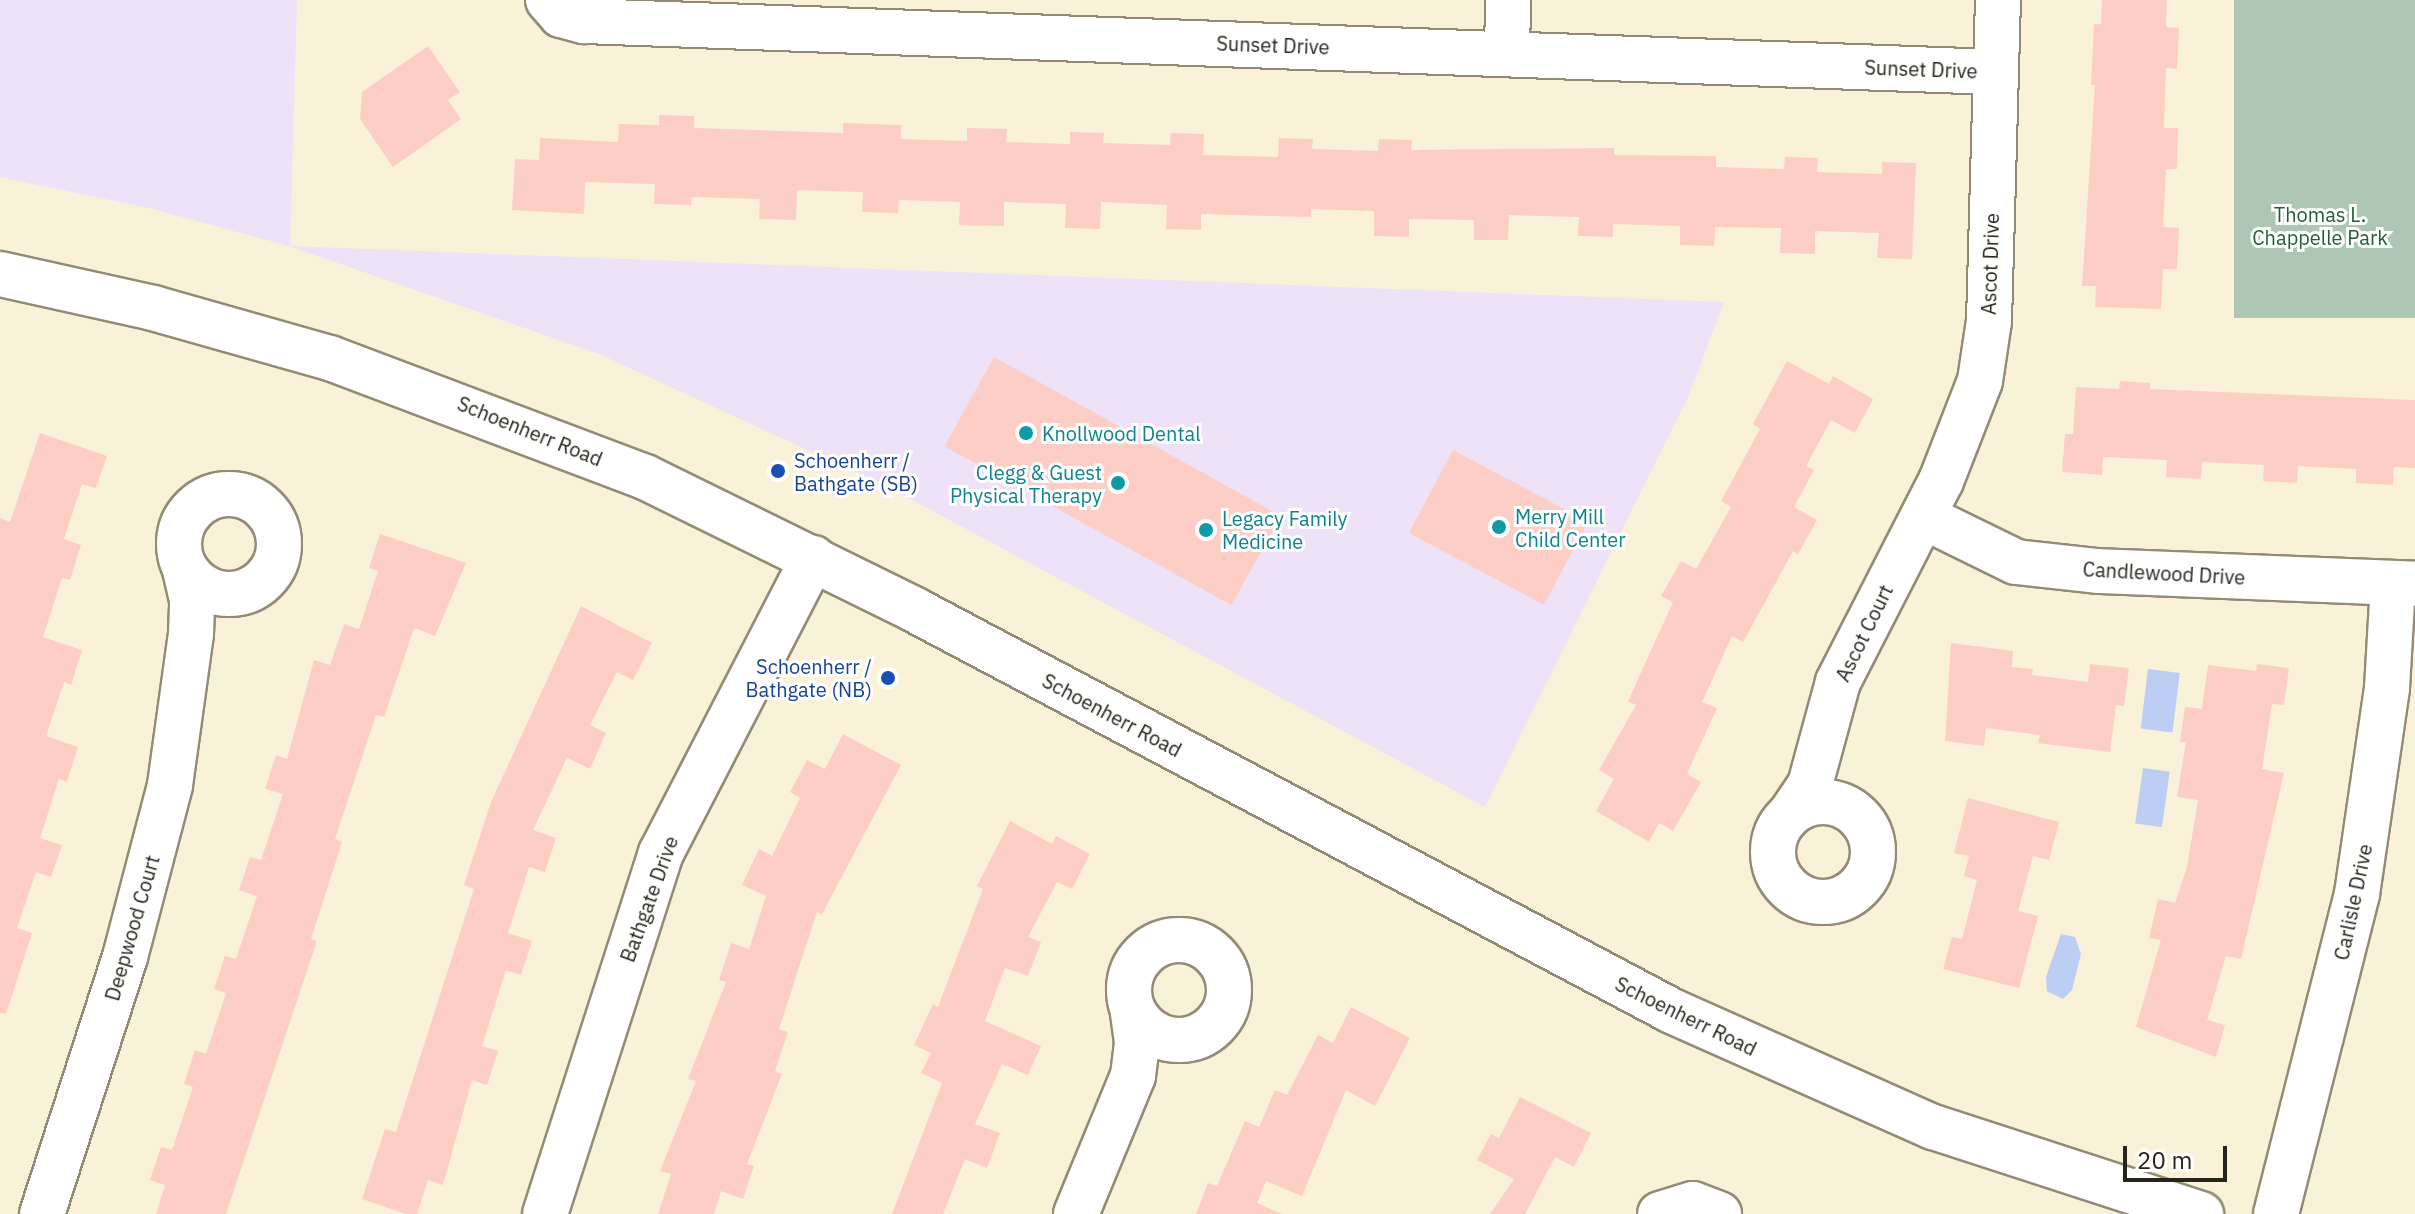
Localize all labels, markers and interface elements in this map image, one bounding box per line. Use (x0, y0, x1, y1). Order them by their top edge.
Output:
street label: Sunset Drive (1216, 31, 1330, 59)
street label: Sunset Drive (1864, 55, 1978, 83)
park label: Thomas L. Chappelle Park (2252, 202, 2388, 249)
street label: Ascot Drive (1976, 213, 2004, 315)
street label: Schoenherr Road (454, 391, 606, 471)
place label: Knollwood Dental (1042, 421, 1201, 445)
marker: Knollwood Dental (1017, 424, 1035, 442)
place label: Schoenherr / Bathgate (SB) (794, 448, 918, 495)
place label: Clegg & Guest Physical Therapy (950, 460, 1102, 507)
marker: Schoenherr / Bathgate (SB) (769, 462, 787, 480)
marker: Clegg & Guest Physical Therapy (1109, 474, 1127, 492)
place label: Merry Mill Child Center (1515, 504, 1626, 551)
place label: Legacy Family Medicine (1222, 506, 1347, 553)
marker: Merry Mill Child Center (1490, 518, 1508, 536)
marker: Legacy Family Medicine (1197, 521, 1215, 539)
street label: Candlewood Drive (2082, 557, 2246, 589)
street label: Ascot Court (1830, 581, 1898, 685)
place label: Schoenherr / Bathgate (NB) (745, 654, 872, 701)
street label: Schoenherr Road (1038, 668, 1186, 762)
marker: Schoenherr / Bathgate (NB) (879, 669, 897, 687)
street label: Bathgate Drive (615, 833, 683, 965)
street label: Carlisle Drive (2329, 842, 2377, 962)
street label: Deepwood Court (100, 852, 164, 1004)
street label: Schoenherr Road (1611, 971, 1761, 1061)
scale bar (2127, 1130, 2231, 1180)
text: 20 m (2137, 1144, 2192, 1176)

